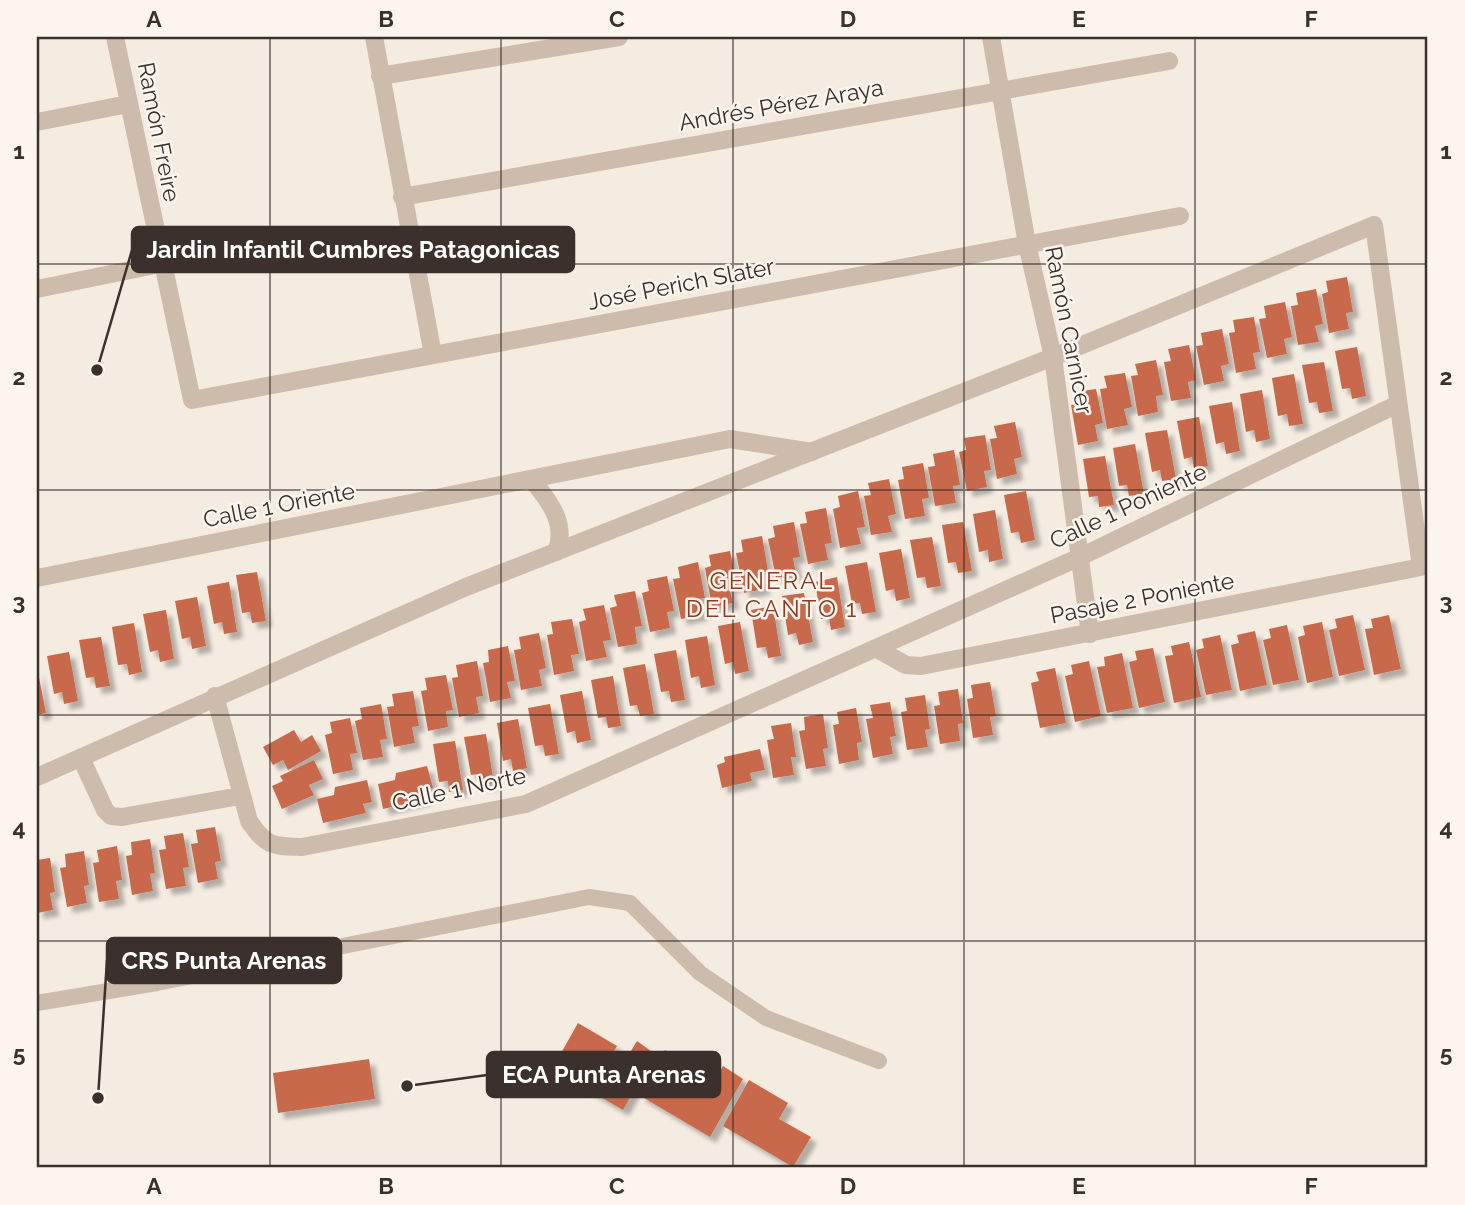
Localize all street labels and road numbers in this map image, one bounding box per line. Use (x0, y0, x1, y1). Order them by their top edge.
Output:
street label: Ramón Freire (133, 60, 186, 204)
street label: Andrés Pérez Araya (677, 73, 885, 136)
street label: Ramón Carnicer (1040, 244, 1099, 416)
street label: José Perich Slater (585, 252, 776, 315)
street label: Calle 1 Poniente (1045, 457, 1210, 554)
street label: Calle 1 Oriente (201, 477, 357, 532)
street label: Pasaje 2 Poniente (1048, 566, 1236, 629)
street label: Calle 1 Norte (389, 761, 528, 816)

